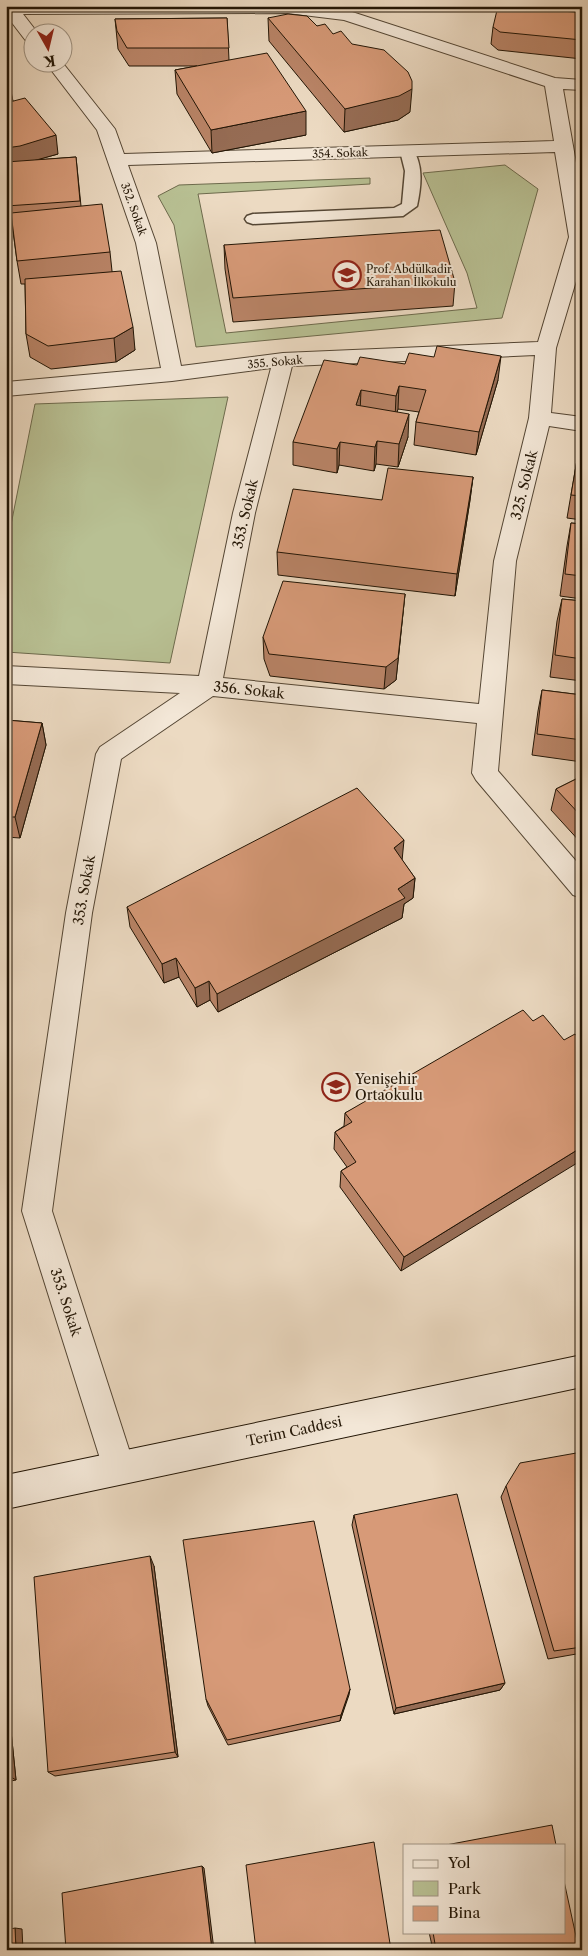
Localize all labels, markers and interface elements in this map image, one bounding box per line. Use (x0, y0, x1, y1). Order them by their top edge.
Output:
north arrow (22, 22, 72, 72)
text: K (42, 51, 57, 71)
street label: 354. Sokak (312, 145, 369, 161)
street label: 352. Sokak (118, 180, 150, 238)
school or university icon: Prof. Abdülkadir Karahan İlkokulu (332, 260, 362, 290)
place label: Prof. Abdülkadir Karahan İlkokulu (366, 262, 457, 289)
street label: 355. Sokak (247, 353, 304, 371)
street label: 325. Sokak (507, 448, 542, 522)
street label: 353. Sokak (228, 477, 262, 550)
street label: 356. Sokak (213, 677, 286, 703)
street label: 353. Sokak (69, 853, 99, 926)
place label: Yenişehir Ortaokulu (354, 1070, 423, 1104)
school or university icon: Yenişehir Ortaokulu (321, 1072, 351, 1102)
street label: 353. Sokak (47, 1266, 86, 1339)
street label: Terim Caddesi (245, 1412, 343, 1450)
legend (403, 1844, 566, 1934)
text: Yol (447, 1853, 471, 1872)
text: Park (448, 1879, 482, 1898)
text: Bina (448, 1903, 480, 1922)

